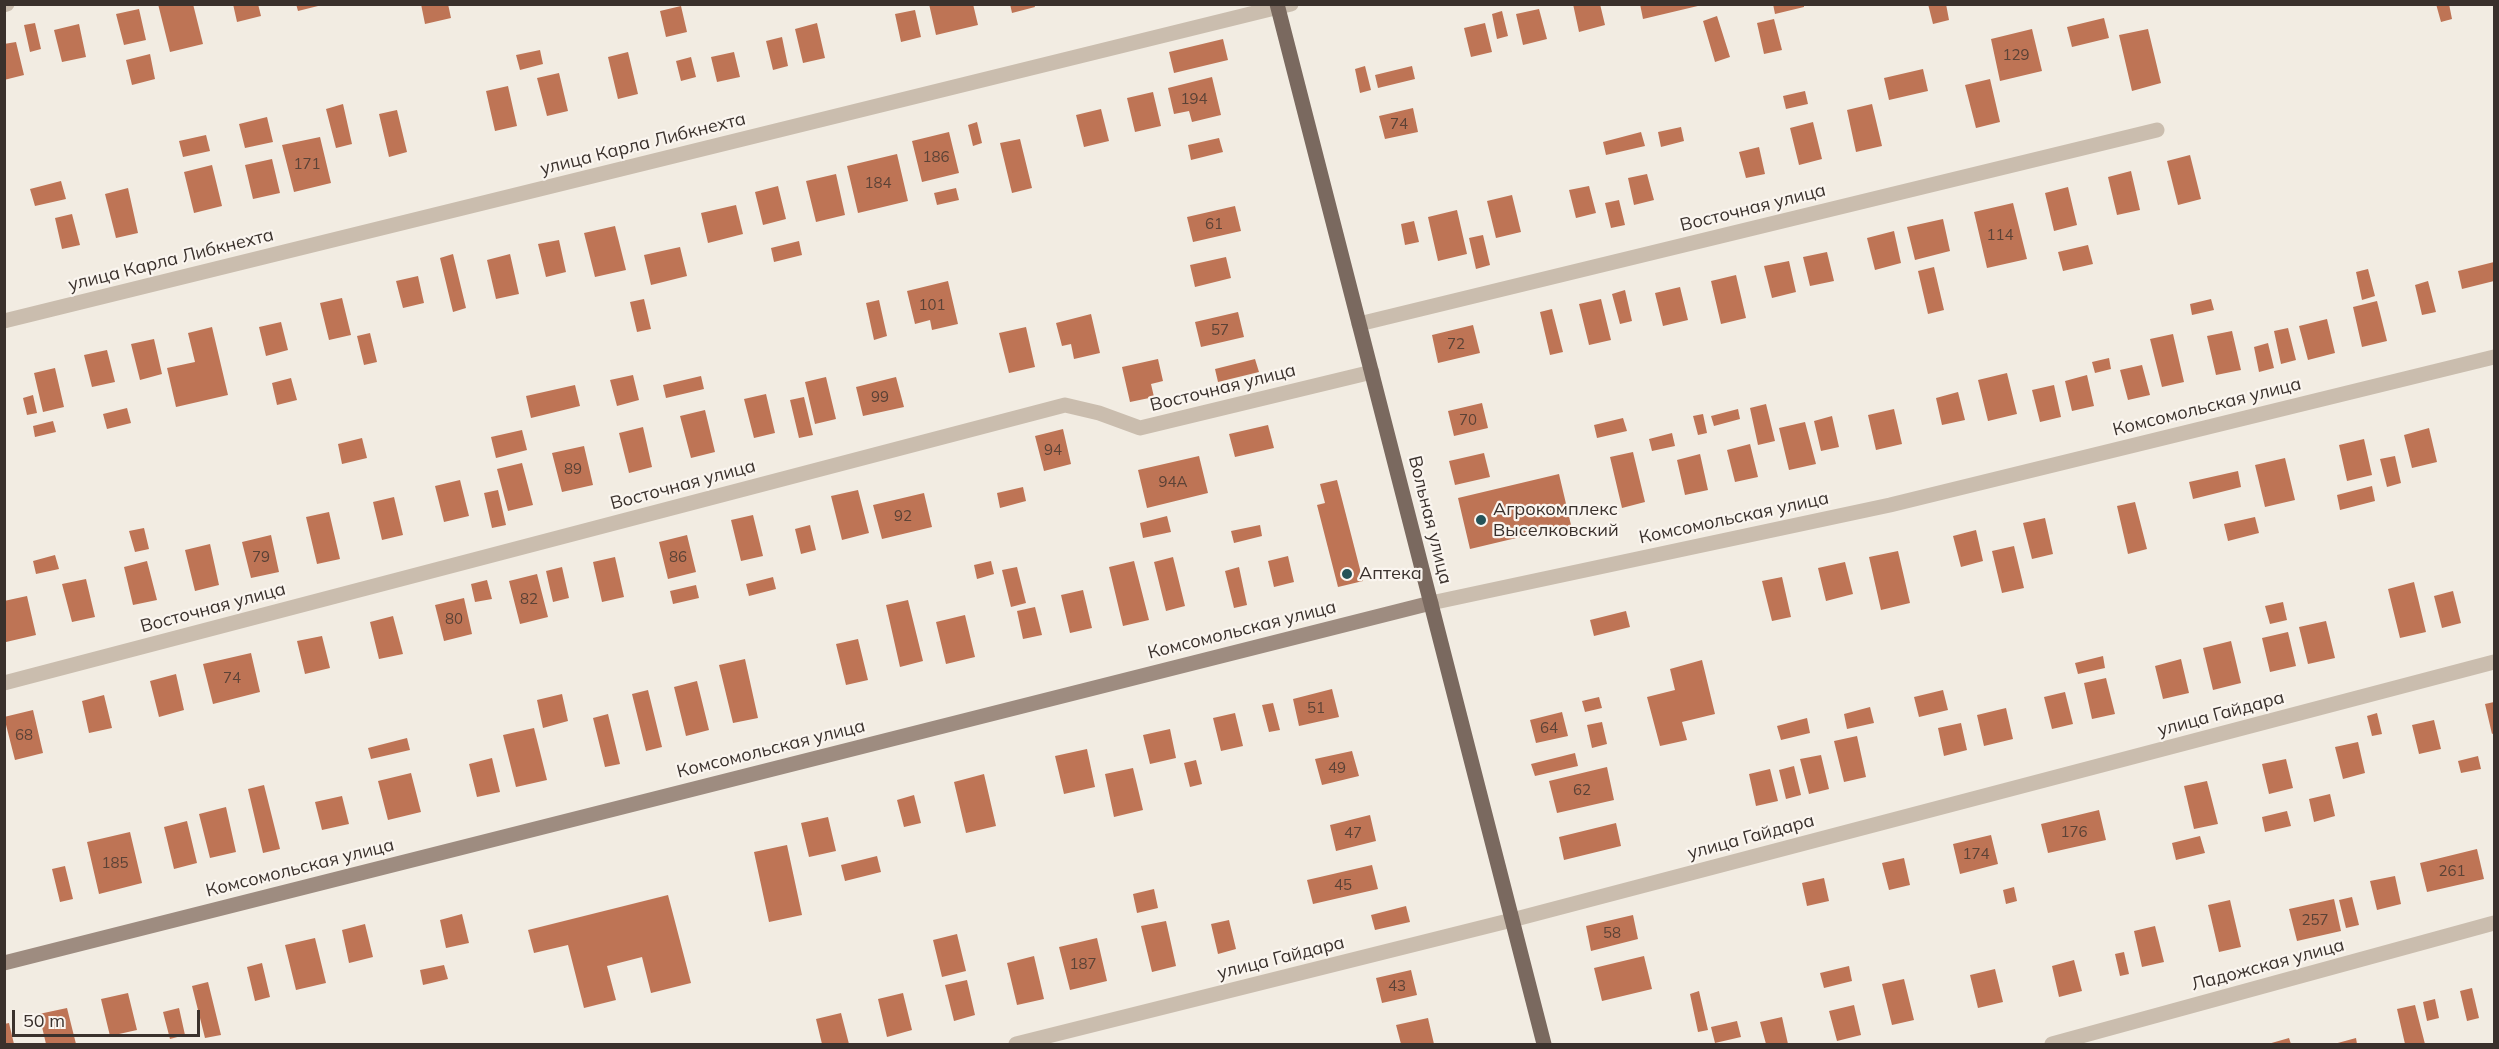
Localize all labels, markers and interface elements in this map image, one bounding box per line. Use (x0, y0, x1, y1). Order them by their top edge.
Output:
house number: 129 (2003, 46, 2029, 64)
house number: 194 (1181, 90, 1207, 108)
street label: улица Карла Либкнехта (538, 108, 748, 180)
house number: 74 (1390, 115, 1408, 133)
house number: 186 (923, 148, 949, 166)
house number: 171 (294, 155, 320, 173)
house number: 184 (865, 174, 891, 192)
street label: Восточная улица (1678, 179, 1828, 237)
house number: 61 (1205, 215, 1223, 233)
street label: улица Карла Либкнехта (66, 224, 276, 296)
house number: 114 (1987, 226, 2013, 244)
house number: 101 (919, 296, 945, 314)
house number: 57 (1211, 321, 1229, 339)
house number: 72 (1447, 335, 1465, 353)
street label: Восточная улица (1148, 359, 1298, 417)
street label: Комсомольская улица (2111, 373, 2303, 441)
house number: 99 (871, 388, 889, 406)
house number: 70 (1459, 411, 1477, 429)
house number: 94 (1044, 441, 1062, 459)
street label: Вольная улица (1404, 453, 1456, 587)
street label: Восточная улица (608, 455, 758, 515)
house number: 89 (564, 460, 582, 478)
house number: 94А (1158, 473, 1188, 491)
street label: Комсомольская улица (1637, 487, 1831, 549)
place label: Агрокомплекс Выселковский (1493, 499, 1619, 542)
house number: 92 (894, 507, 912, 525)
marker: Агрокомплекс Выселковский (1474, 513, 1488, 527)
house number: 79 (252, 548, 270, 566)
house number: 86 (669, 548, 687, 566)
place label: Аптека (1359, 563, 1422, 585)
marker: Аптека (1340, 567, 1354, 581)
street label: Восточная улица (138, 578, 288, 638)
house number: 82 (520, 590, 538, 608)
street label: Комсомольская улица (1146, 596, 1338, 664)
house number: 80 (445, 610, 463, 628)
house number: 74 (223, 669, 241, 687)
street label: улица Гайдара (2155, 687, 2287, 741)
house number: 51 (1307, 699, 1325, 717)
street label: Комсомольская улица (675, 715, 867, 783)
house number: 64 (1540, 719, 1558, 737)
house number: 68 (15, 726, 33, 744)
house number: 49 (1328, 759, 1346, 777)
house number: 62 (1573, 781, 1591, 799)
street label: улица Гайдара (1685, 810, 1817, 864)
house number: 176 (2061, 823, 2087, 841)
house number: 47 (1344, 824, 1362, 842)
street label: Комсомольская улица (204, 834, 396, 902)
house number: 174 (1963, 845, 1989, 863)
house number: 185 (102, 854, 128, 872)
house number: 261 (2439, 862, 2465, 880)
house number: 45 (1334, 876, 1352, 894)
house number: 257 (2302, 911, 2328, 929)
house number: 58 (1603, 924, 1621, 942)
street label: улица Гайдара (1215, 932, 1347, 984)
street label: Ладожская улица (2189, 934, 2347, 996)
house number: 187 (1070, 955, 1096, 973)
house number: 43 (1388, 977, 1406, 995)
scale bar (15, 998, 202, 1036)
text: 50 m (23, 1009, 65, 1032)

